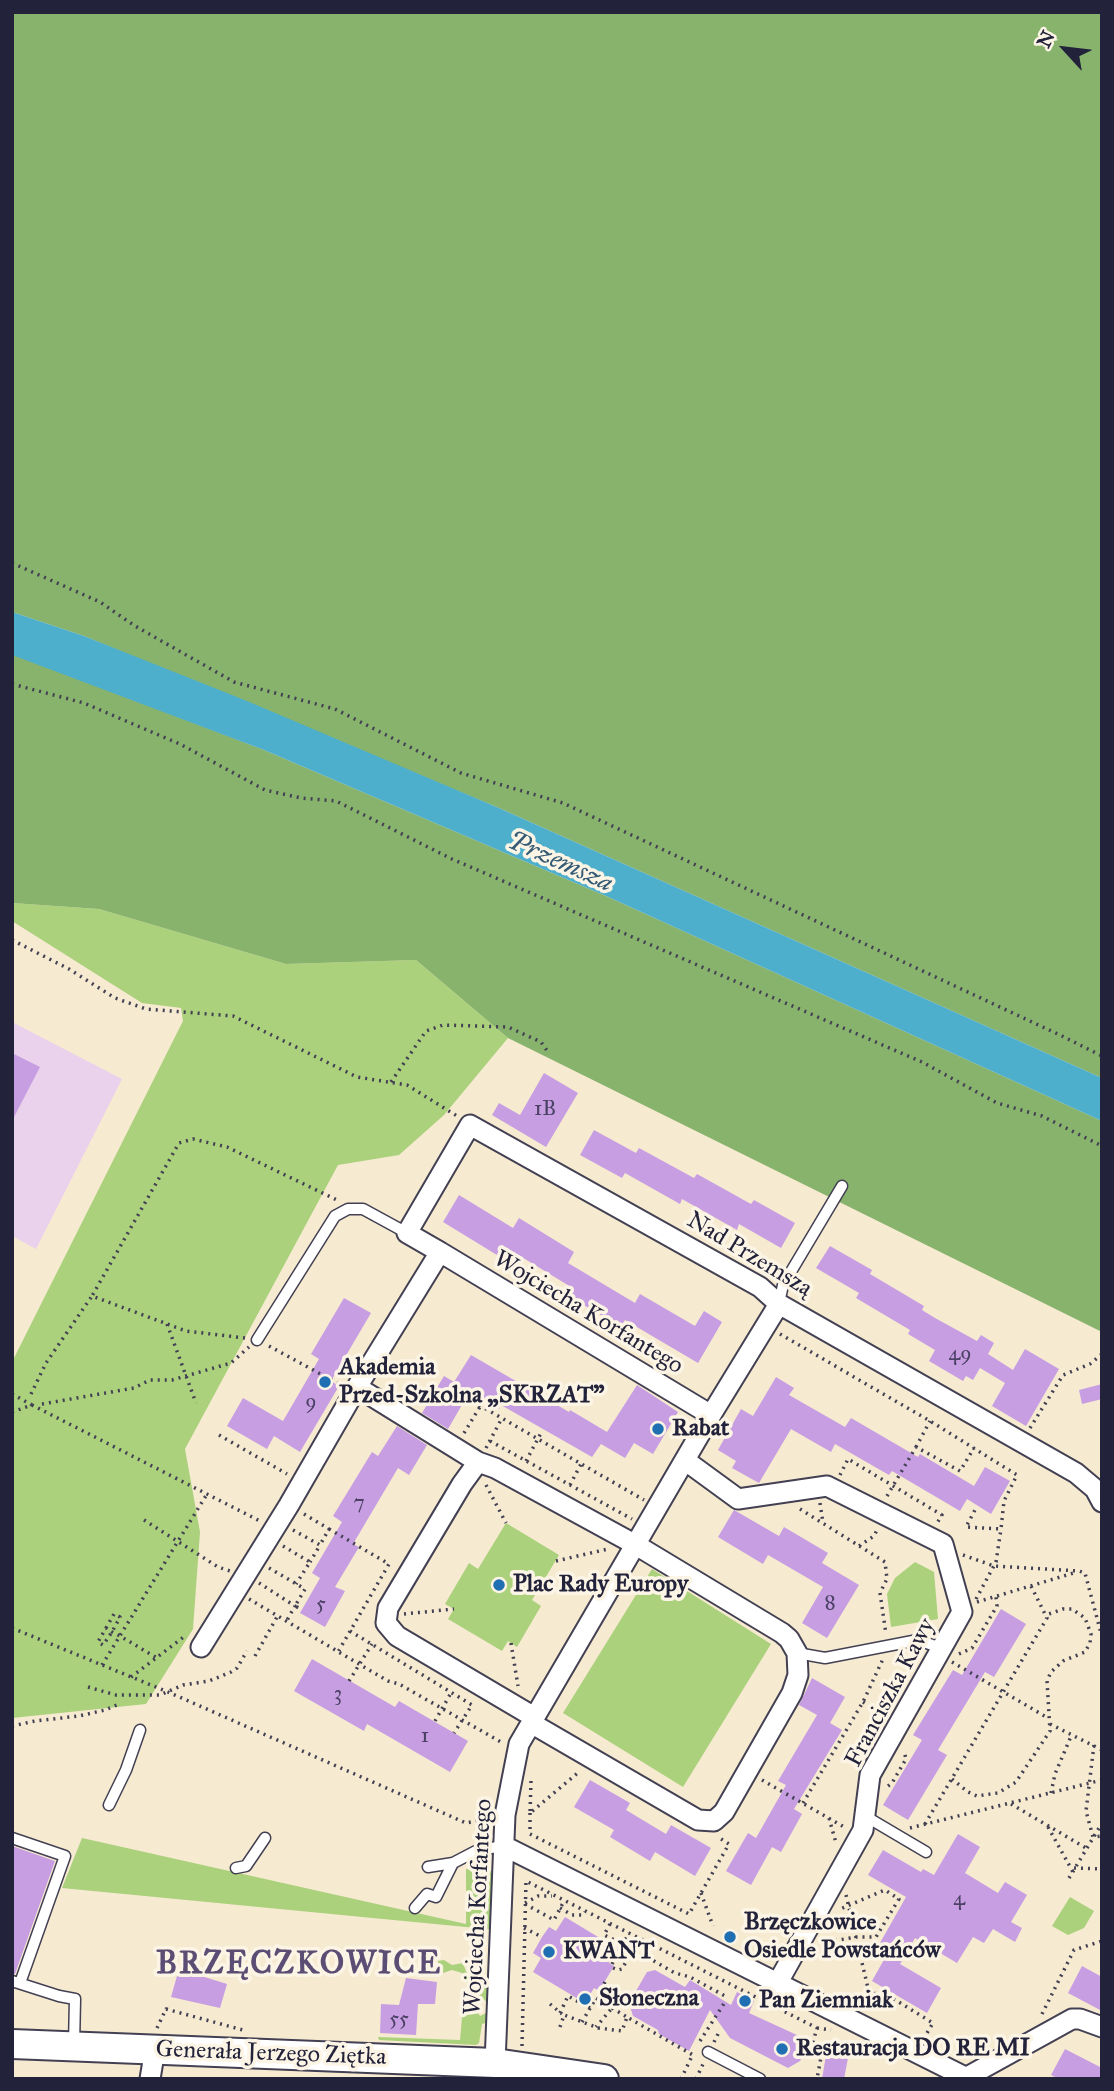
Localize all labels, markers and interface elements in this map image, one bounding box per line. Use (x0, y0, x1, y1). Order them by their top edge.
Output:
north arrow (1030, 14, 1100, 84)
text: N (1032, 27, 1060, 52)
water label: Przemsza (503, 826, 617, 900)
house number: 1B (534, 1097, 556, 1123)
street label: Nad Przemszą (681, 1206, 817, 1304)
street label: Wojciecha Korfantego (488, 1245, 688, 1381)
house number: 49 (949, 1342, 971, 1368)
place label: Akademia Przed-Szkolna „SKRZAT” (339, 1354, 605, 1410)
marker: Akademia Przed-Szkolna „SKRZAT” (317, 1374, 333, 1390)
house number: 9 (305, 1390, 317, 1416)
place label: Rabat (672, 1415, 729, 1443)
marker: Rabat (650, 1421, 666, 1437)
house number: 7 (353, 1491, 365, 1517)
place label: Plac Rady Europy (513, 1571, 688, 1599)
marker: Plac Rady Europy (491, 1577, 507, 1593)
house number: 8 (824, 1591, 836, 1617)
house number: 5 (316, 1592, 326, 1618)
street label: Franciszka Kawy (840, 1614, 942, 1772)
house number: 3 (334, 1682, 342, 1708)
house number: 1 (421, 1724, 429, 1750)
street label: Wojciecha Korfantego (459, 1798, 499, 2016)
house number: 4 (953, 1887, 965, 1913)
place label: Brzęczkowice Osiedle Powstańców (744, 1909, 941, 1965)
marker: Brzęczkowice Osiedle Powstańców (722, 1929, 738, 1945)
place label: KWANT (563, 1938, 654, 1966)
marker: KWANT (541, 1944, 557, 1960)
district label: BRZĘCZKOWICE (157, 1946, 441, 1984)
place label: Słoneczna (599, 1985, 699, 2013)
place label: Pan Ziemniak (759, 1987, 893, 2015)
marker: Słoneczna (577, 1991, 593, 2007)
marker: Pan Ziemniak (737, 1993, 753, 2009)
house number: 55 (389, 2007, 409, 2033)
place label: Restauracja DO RE MI (796, 2035, 1030, 2063)
street label: Generała Jerzego Ziętka (155, 2036, 387, 2072)
marker: Restauracja DO RE MI (774, 2041, 790, 2057)

